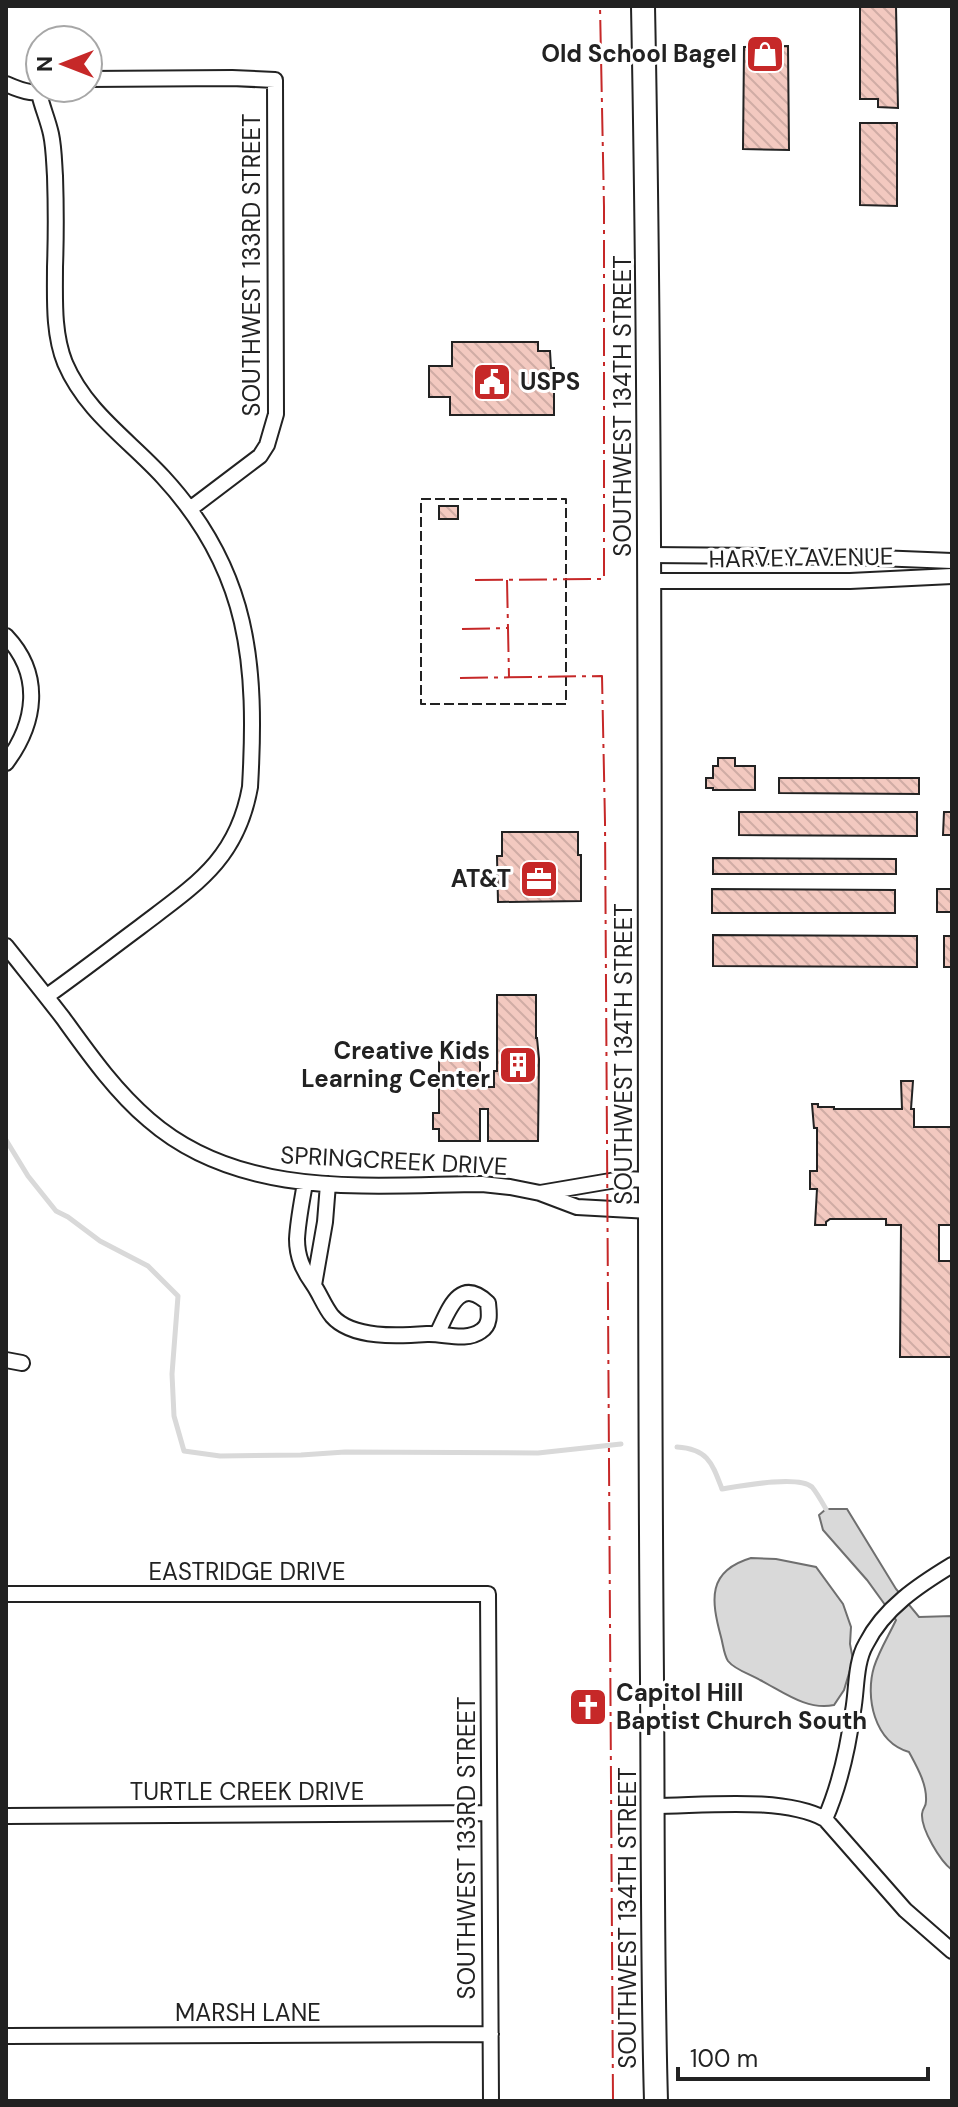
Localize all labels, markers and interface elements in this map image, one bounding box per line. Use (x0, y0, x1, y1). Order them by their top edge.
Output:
north arrow (24, 24, 104, 104)
shop icon: Old School Bagel (744, 33, 786, 75)
place label: Old School Bagel (541, 38, 737, 69)
text: N (30, 56, 59, 72)
street label: SOUTHWEST 133RD STREET (236, 114, 267, 417)
street label: SOUTHWEST 134TH STREET (607, 255, 638, 557)
public building icon: USPS (471, 361, 513, 403)
place label: USPS (520, 366, 580, 397)
street label: HARVEY AVENUE (708, 540, 894, 575)
office icon: AT&T (518, 858, 560, 900)
place label: AT&T (451, 863, 511, 894)
street label: SOUTHWEST 134TH STREET (608, 903, 639, 1205)
place label: Creative Kids Learning Center (301, 1035, 490, 1094)
building icon: Creative Kids Learning Center (497, 1044, 539, 1086)
street label: SPRINGCREEK DRIVE (280, 1139, 508, 1182)
street label: EASTRIDGE DRIVE (149, 1556, 346, 1587)
place label: Capitol Hill Baptist Church South (616, 1677, 867, 1736)
church icon: Capitol Hill Baptist Church South (567, 1686, 609, 1728)
street label: SOUTHWEST 133RD STREET (451, 1697, 482, 2000)
street label: SOUTHWEST 134TH STREET (612, 1767, 643, 2069)
street label: TURTLE CREEK DRIVE (130, 1776, 364, 1807)
street label: MARSH LANE (175, 1997, 321, 2028)
scale bar (678, 2031, 928, 2081)
text: 100 m (690, 2043, 758, 2074)

